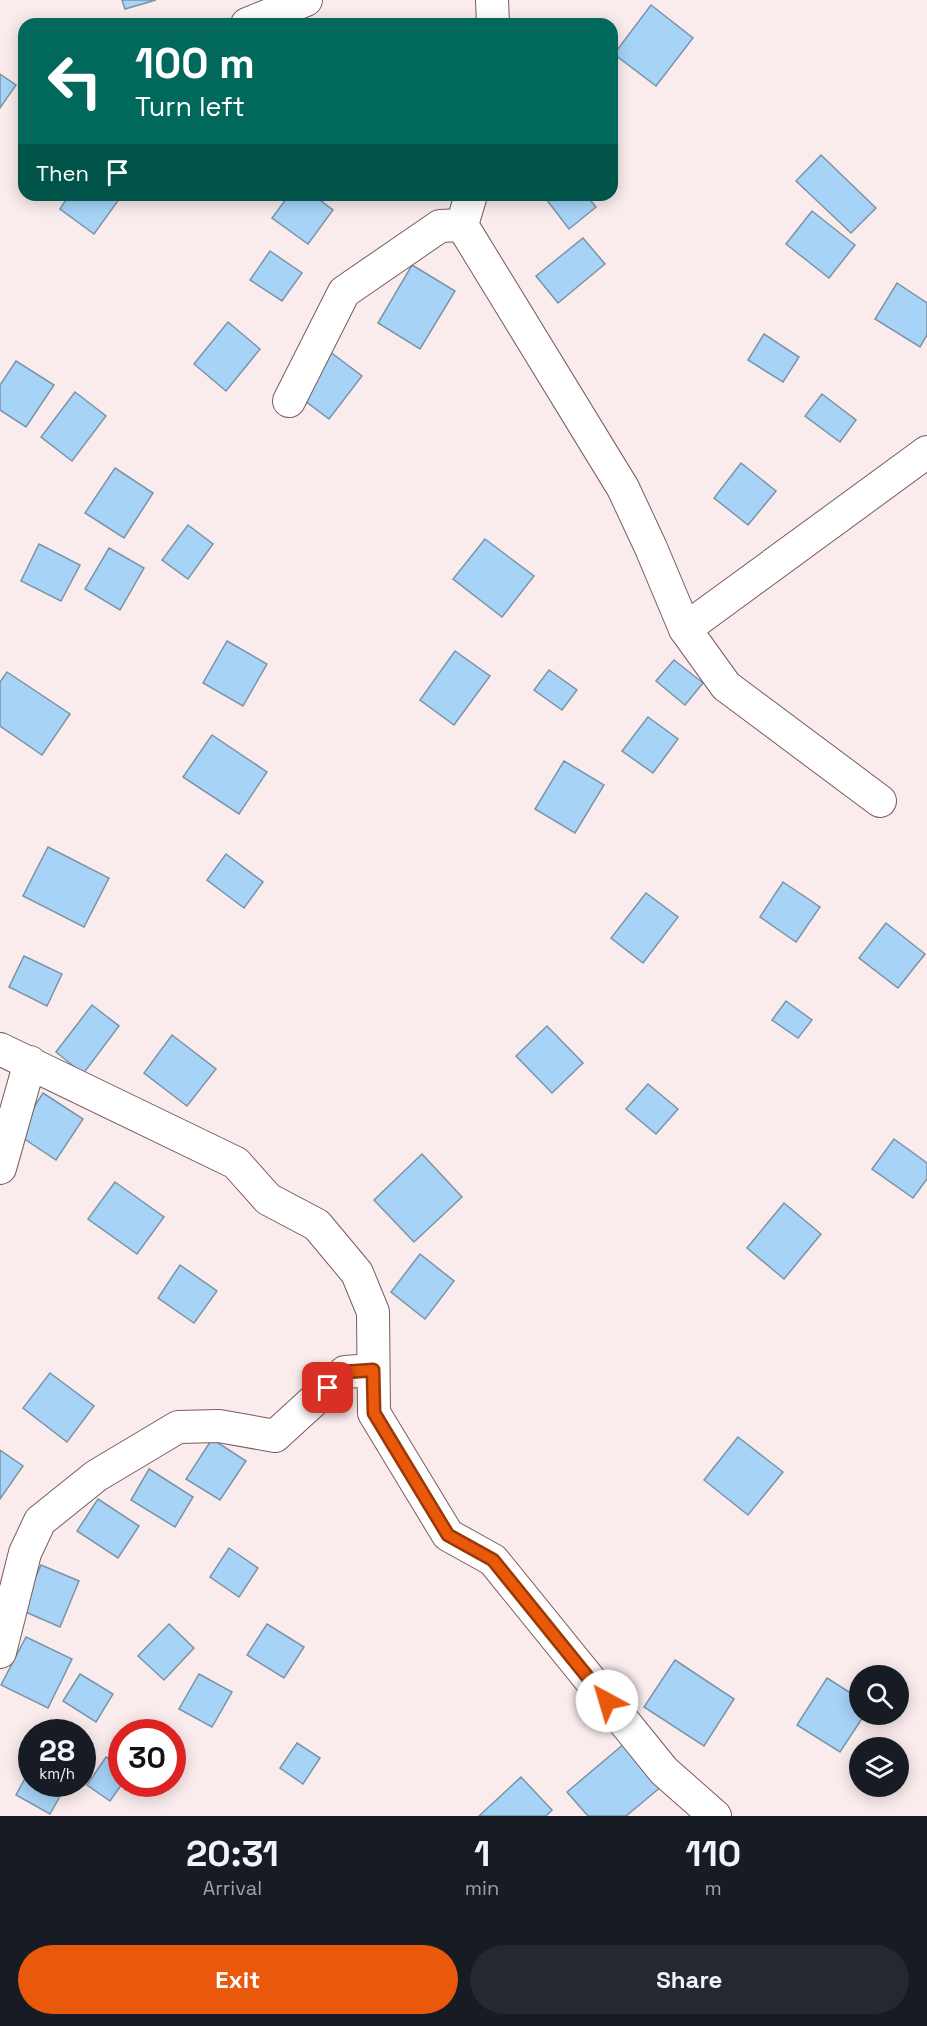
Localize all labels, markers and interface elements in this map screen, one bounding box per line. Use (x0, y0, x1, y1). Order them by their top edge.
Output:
text: 100 m (135, 37, 255, 90)
icon: left (36, 42, 114, 120)
text: Turn left (135, 89, 245, 124)
icon: arrive (101, 156, 134, 189)
text: Then (36, 159, 89, 187)
pin (302, 1362, 353, 1413)
icon: arrive (311, 1371, 344, 1404)
map controls (849, 1665, 909, 1797)
button: search (849, 1665, 909, 1725)
position arrow (575, 1669, 639, 1733)
speed limit sign: 30 (108, 1719, 186, 1797)
text: 28 (39, 1731, 75, 1770)
button: layers (849, 1737, 909, 1797)
text: km/h (39, 1764, 75, 1783)
text: 20:31 (186, 1831, 279, 1877)
text: 1 (474, 1831, 490, 1877)
text: 110 (685, 1831, 741, 1877)
text: Arrival (203, 1875, 262, 1901)
text: min (465, 1875, 499, 1901)
text: m (704, 1875, 722, 1901)
button: Exit (18, 1945, 458, 2014)
button: Share (470, 1945, 909, 2014)

